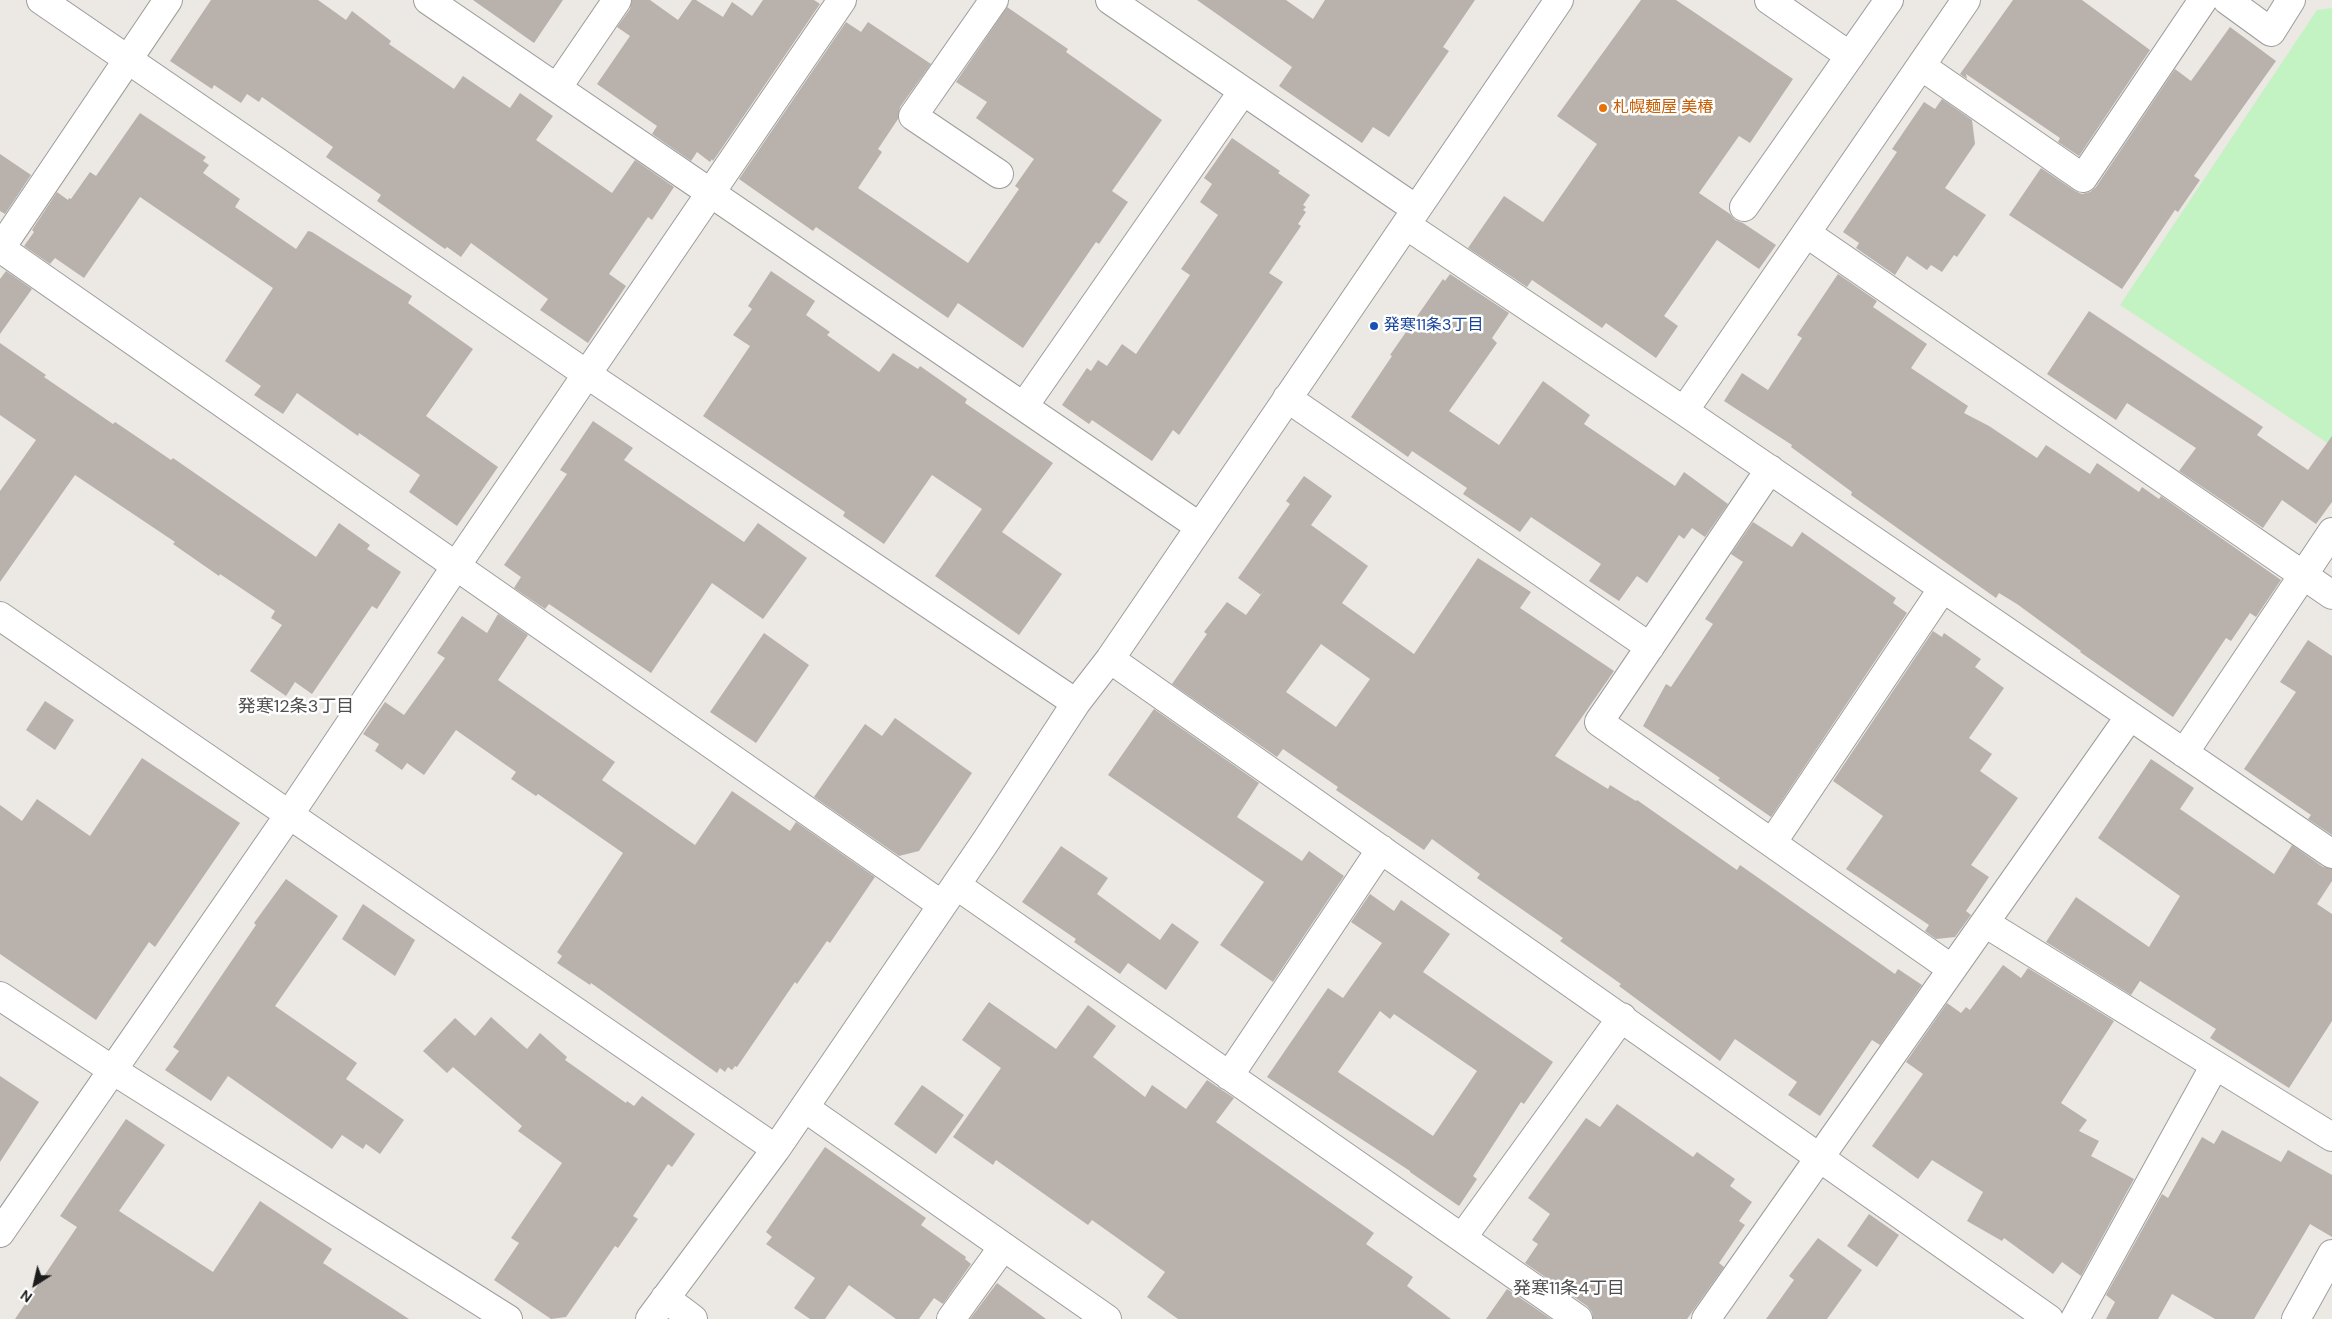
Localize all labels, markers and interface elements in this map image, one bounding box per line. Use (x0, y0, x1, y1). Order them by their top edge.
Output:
place label: 札幌麺屋 美椿 (1613, 98, 1713, 118)
marker: 札幌麺屋 美椿 (1597, 102, 1609, 114)
place label: 発寒11条3丁目 (1384, 316, 1483, 336)
marker: 発寒11条3丁目 (1368, 320, 1380, 332)
district label: 発寒12条3丁目 (238, 696, 354, 718)
north arrow (10, 1259, 60, 1309)
district label: 発寒11条4丁目 (1513, 1278, 1625, 1300)
text: N (17, 1286, 36, 1307)

